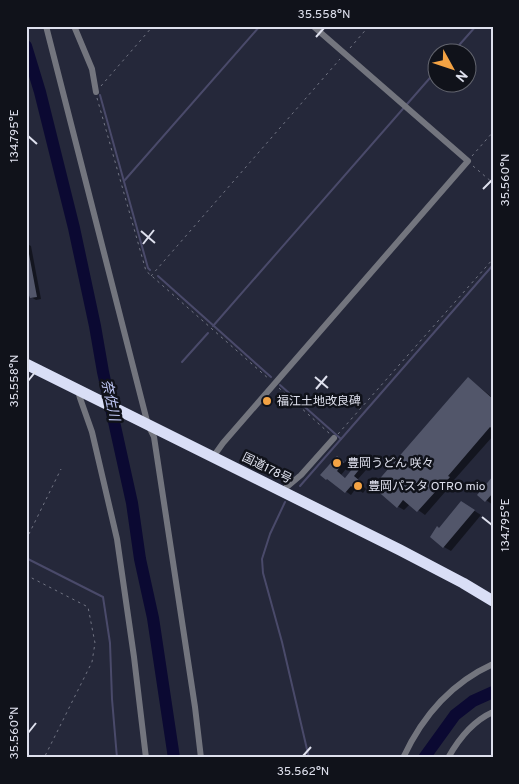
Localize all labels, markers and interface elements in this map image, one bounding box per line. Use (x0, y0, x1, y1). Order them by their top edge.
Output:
text: 35.558°N (297, 7, 351, 23)
north arrow (426, 42, 476, 92)
text: N (451, 66, 471, 85)
text: 134.795°E (7, 109, 23, 163)
text: 35.560°N (498, 153, 514, 207)
text: 35.558°N (7, 354, 23, 408)
water label: 奈佐川 (97, 378, 123, 425)
place label: 福江土地改良碑 (277, 394, 361, 410)
marker: 福江土地改良碑 (261, 395, 273, 407)
street label: 国道178号 (239, 450, 294, 488)
place label: 豊岡うどん 咲々 (347, 456, 434, 472)
marker: 豊岡うどん 咲々 (331, 457, 343, 469)
place label: 豊岡パスタ OTRO mio (368, 479, 486, 495)
marker: 豊岡パスタ OTRO mio (352, 480, 364, 492)
text: 134.795°E (498, 498, 514, 552)
text: 35.560°N (7, 706, 23, 760)
text: 35.562°N (277, 764, 329, 780)

